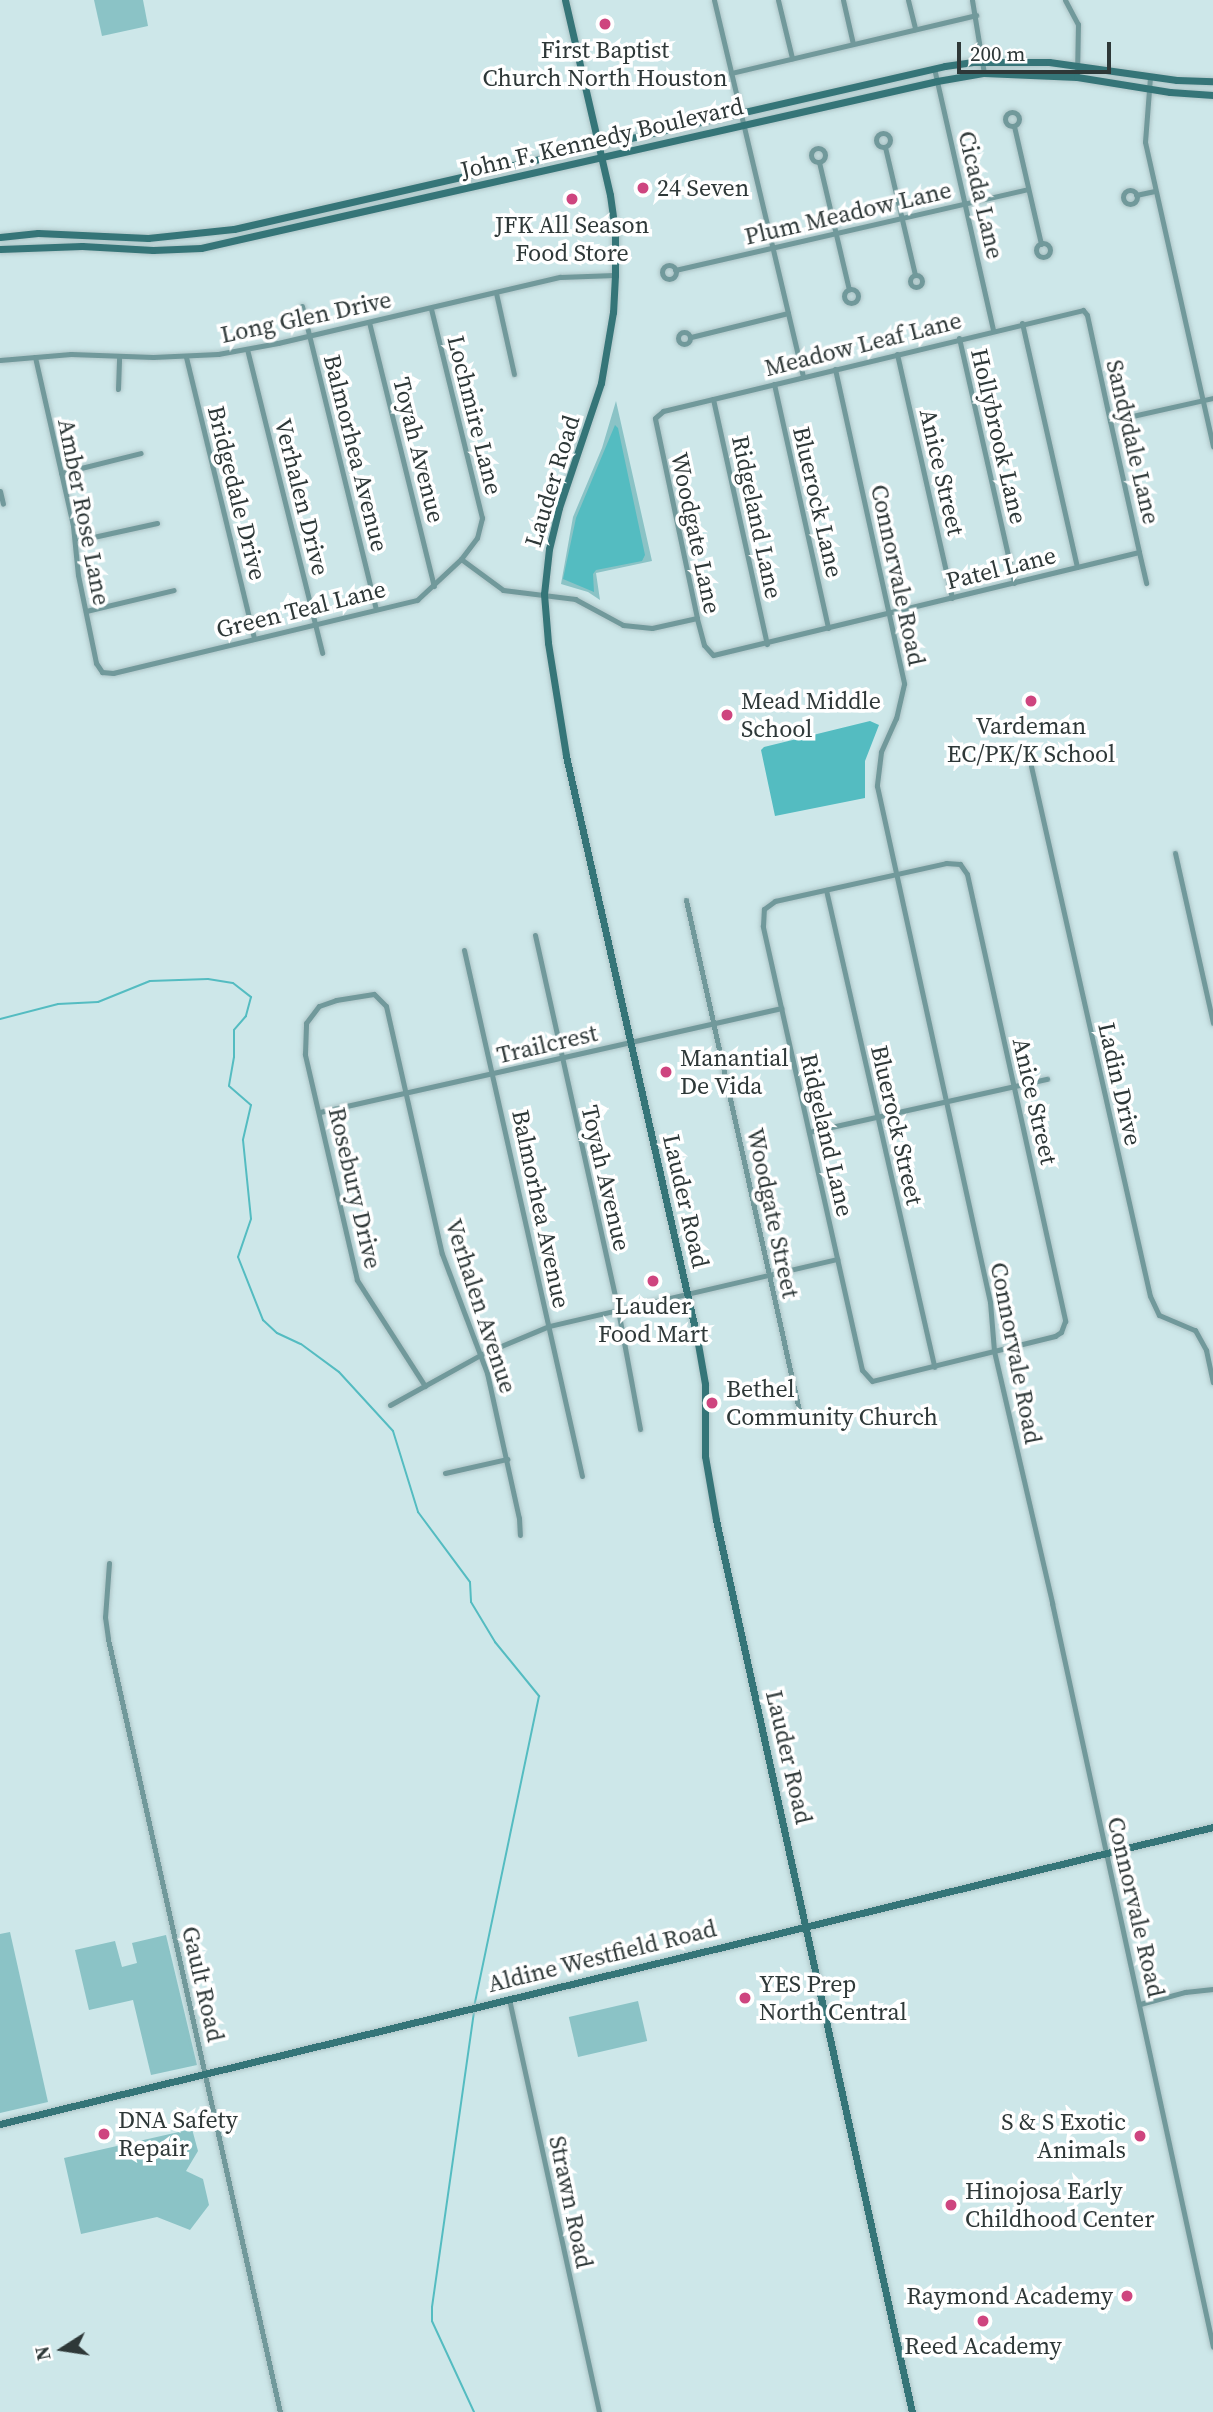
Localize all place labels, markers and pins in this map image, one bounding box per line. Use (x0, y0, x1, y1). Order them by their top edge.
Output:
marker: First Baptist Church North Houston (597, 16, 613, 32)
place label: First Baptist Church North Houston (482, 36, 728, 92)
place label: 24 Seven (657, 174, 749, 202)
marker: 24 Seven (635, 180, 651, 196)
marker: JFK All Season Food Store (564, 191, 580, 207)
place label: JFK All Season Food Store (495, 211, 649, 267)
place label: Mead Middle School (741, 687, 881, 743)
marker: Vardeman EC/PK/K School (1023, 693, 1039, 709)
marker: Mead Middle School (719, 707, 735, 723)
place label: Vardeman EC/PK/K School (947, 712, 1115, 768)
place label: Manantial De Vida (680, 1044, 789, 1100)
marker: Manantial De Vida (658, 1064, 674, 1080)
marker: Lauder Food Mart (645, 1273, 661, 1289)
place label: Lauder Food Mart (598, 1292, 708, 1348)
place label: Bethel Community Church (726, 1375, 938, 1431)
marker: Bethel Community Church (704, 1395, 720, 1411)
place label: YES Prep North Central (759, 1970, 907, 2026)
marker: YES Prep North Central (737, 1990, 753, 2006)
place label: DNA Safety Repair (118, 2106, 238, 2162)
place label: S & S Exotic Animals (1001, 2108, 1126, 2164)
marker: DNA Safety Repair (96, 2126, 112, 2142)
marker: S & S Exotic Animals (1132, 2128, 1148, 2144)
place label: Hinojosa Early Childhood Center (965, 2177, 1154, 2233)
marker: Hinojosa Early Childhood Center (943, 2197, 959, 2213)
place label: Raymond Academy (906, 2282, 1113, 2310)
marker: Raymond Academy (1119, 2288, 1135, 2304)
marker: Reed Academy (975, 2313, 991, 2329)
place label: Reed Academy (904, 2332, 1062, 2360)

